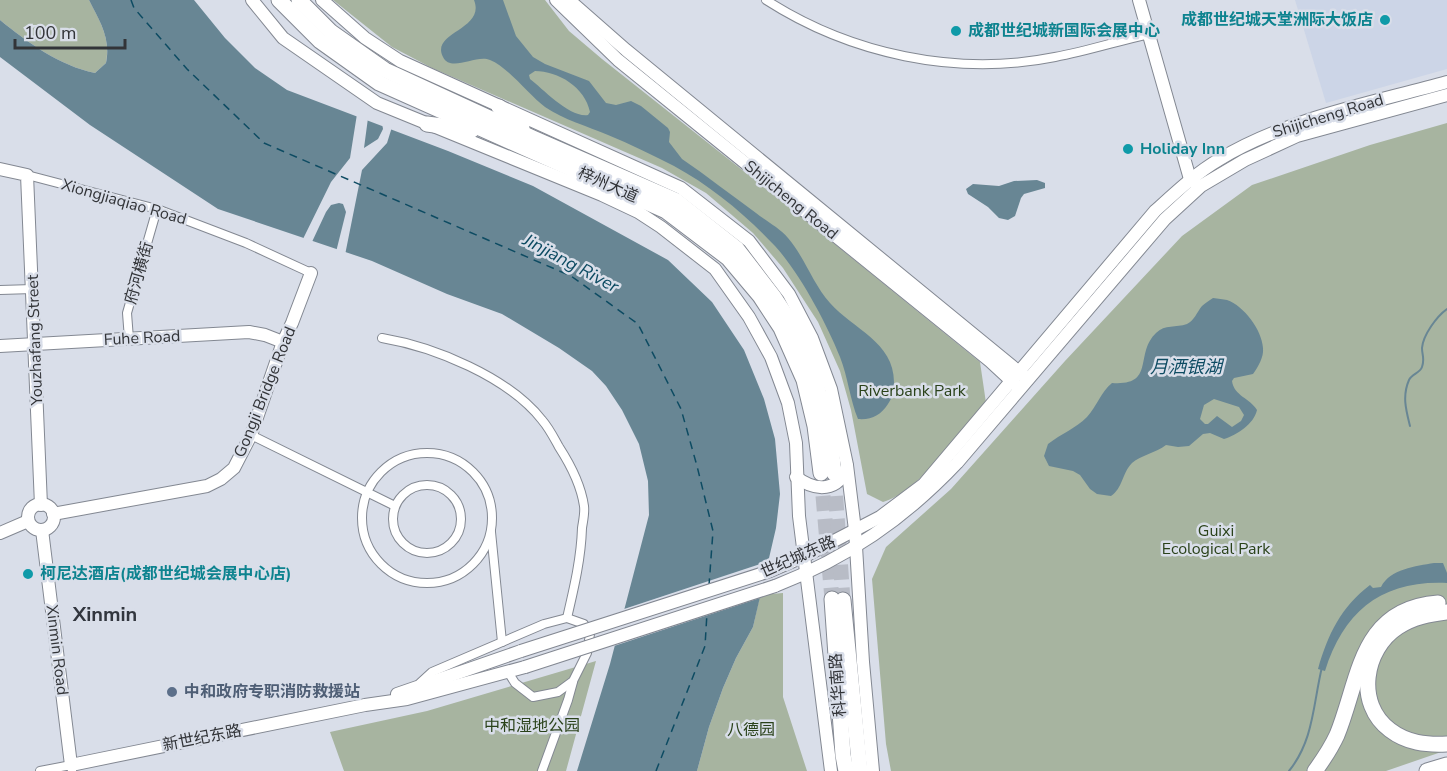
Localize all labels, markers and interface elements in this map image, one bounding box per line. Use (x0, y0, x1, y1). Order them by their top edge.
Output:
place label: 成都世纪城天堂洲际大饭店 (1181, 9, 1373, 31)
scale bar (15, 12, 124, 50)
marker: 成都世纪城天堂洲际大饭店 (1378, 13, 1392, 27)
place label: 成都世纪城新国际会展中心 (968, 20, 1160, 42)
text: 100 m (24, 21, 76, 45)
marker: 成都世纪城新国际会展中心 (949, 24, 963, 38)
street label: Shijicheng Road (1270, 89, 1386, 143)
place label: Holiday Inn (1140, 138, 1225, 160)
marker: Holiday Inn (1121, 142, 1135, 156)
street label: Shijicheng Road (739, 155, 843, 245)
street label: 梓州大道 (574, 162, 642, 208)
street label: Xiongjiaqiao Road (59, 174, 189, 230)
water label: Jinjiang River (518, 227, 623, 298)
street label: 府河横街 (120, 239, 158, 307)
street label: Youzhafang Street (22, 274, 48, 407)
street label: Gongji Bridge Road (229, 323, 301, 461)
street label: Fuhe Road (103, 325, 181, 351)
water label: 月洒银湖 (1150, 355, 1225, 379)
park label: Riverbank Park (858, 380, 967, 402)
park label: Guixi Ecological Park (1162, 520, 1271, 560)
street label: 世纪城东路 (757, 531, 839, 583)
place label: 柯尼达酒店(成都世纪城会展中心店) (40, 563, 291, 585)
marker: 柯尼达酒店(成都世纪城会展中心店) (21, 567, 35, 581)
district label: Xinmin (72, 601, 137, 628)
street label: Xinmin Road (41, 603, 73, 697)
street label: 科华南路 (825, 652, 851, 718)
place label: 中和政府专职消防救援站 (184, 681, 360, 703)
marker: 中和政府专职消防救援站 (165, 685, 179, 699)
park label: 中和湿地公园 (484, 715, 580, 737)
park label: 八德园 (727, 719, 775, 741)
street label: 新世纪东路 (161, 720, 243, 756)

